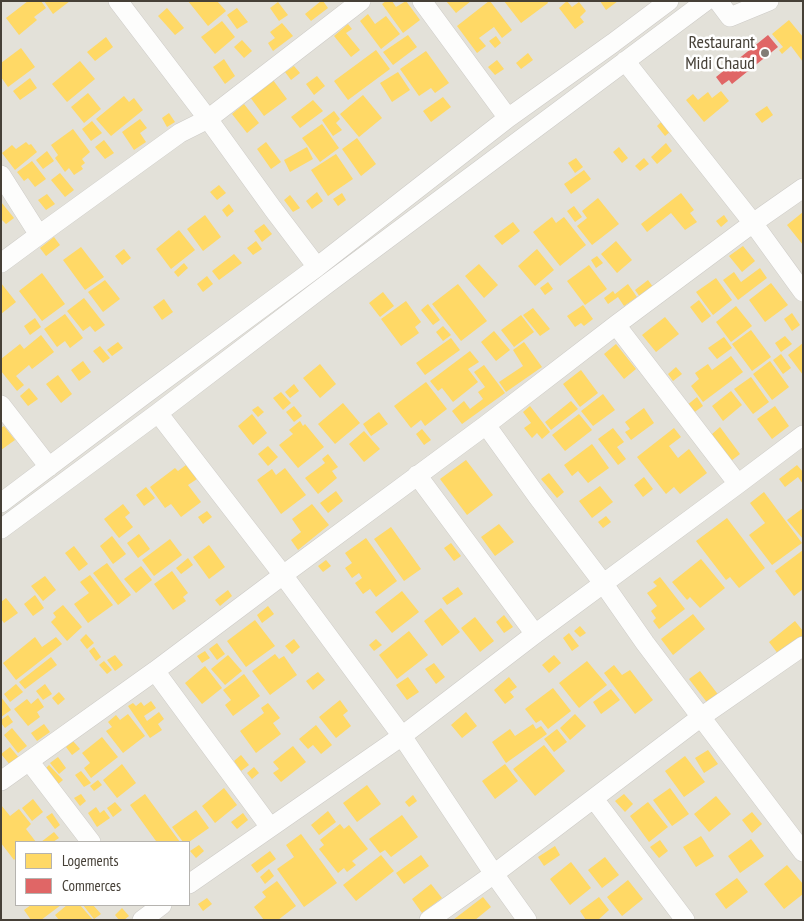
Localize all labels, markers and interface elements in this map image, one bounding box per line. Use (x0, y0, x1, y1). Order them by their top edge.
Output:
place label: Restaurant Midi Chaud (685, 32, 755, 74)
marker: Restaurant Midi Chaud (759, 47, 771, 59)
legend (15, 841, 190, 906)
text: Logements (62, 851, 118, 870)
text: Commerces (62, 876, 121, 895)

